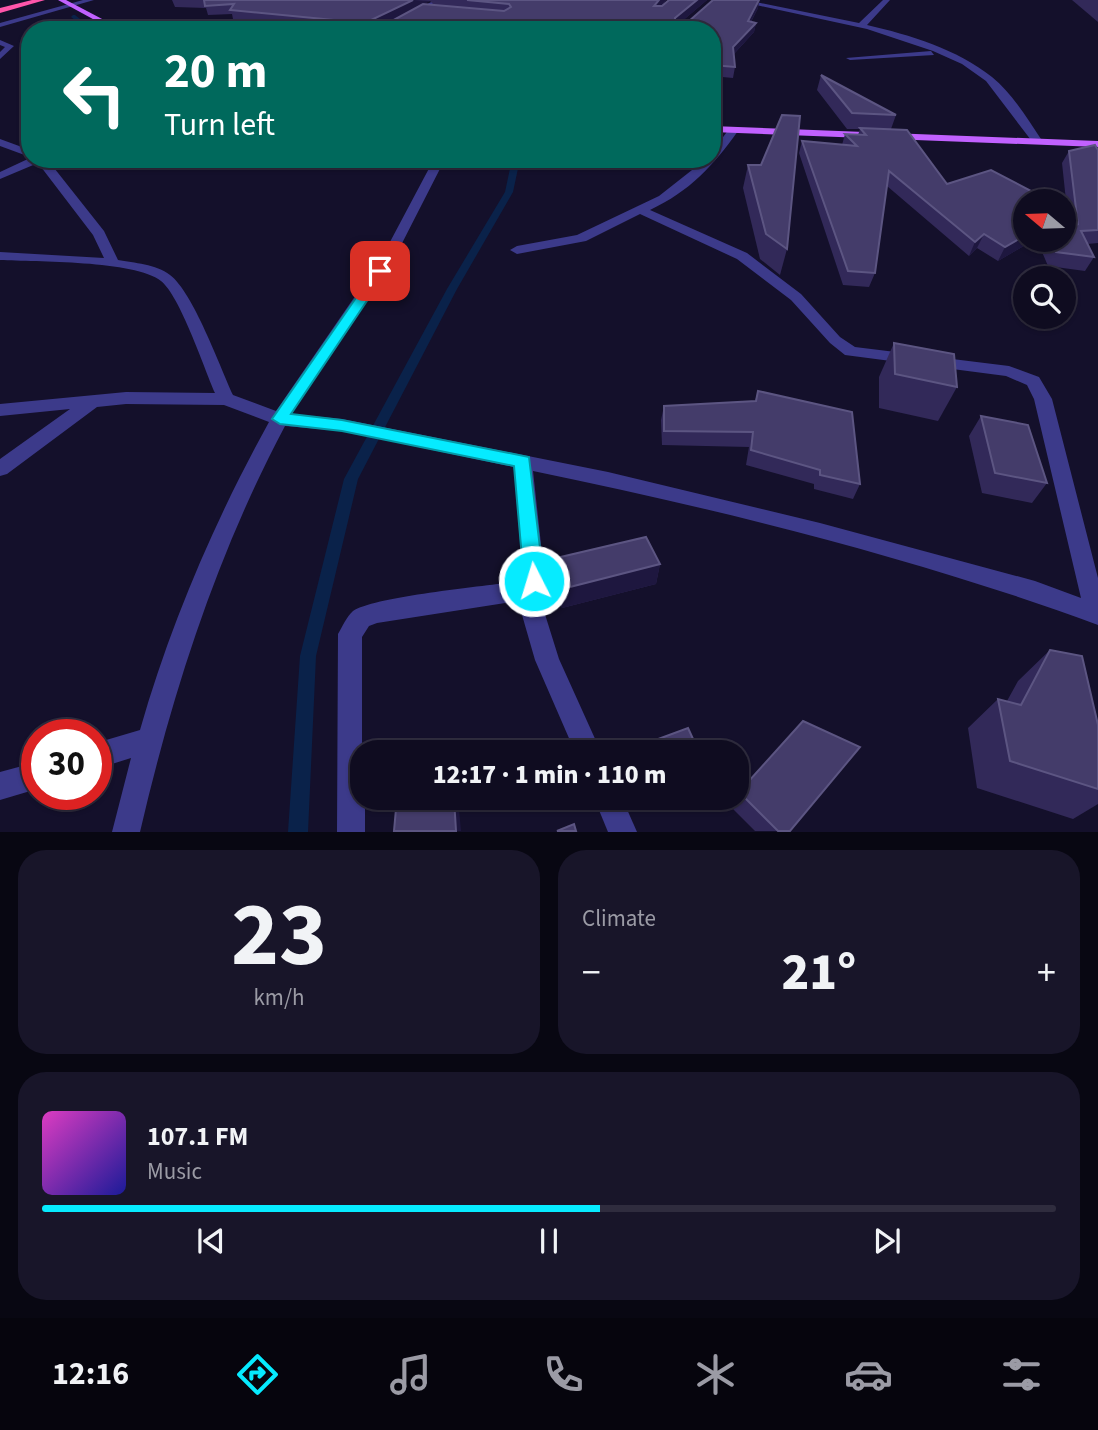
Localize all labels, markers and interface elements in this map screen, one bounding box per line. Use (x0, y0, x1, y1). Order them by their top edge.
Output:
text: 20 m (164, 37, 268, 107)
icon: left (49, 49, 140, 140)
text: Turn left (164, 102, 275, 148)
north arrow (1013, 189, 1076, 252)
map controls (1013, 189, 1076, 329)
pin (350, 241, 410, 301)
icon: arrive (361, 252, 399, 290)
button: search (1013, 266, 1076, 329)
position arrow (497, 544, 571, 618)
speed limit sign: 30 (21, 719, 112, 810)
text: 12:17 · 1 min · 110 m (433, 756, 666, 793)
text: 23 (231, 871, 327, 1000)
text: Climate (582, 902, 656, 935)
text: 21° (782, 936, 856, 1010)
text: − (582, 946, 601, 1000)
text: + (1037, 946, 1056, 1000)
text: km/h (253, 981, 305, 1014)
text: 107.1 FM (147, 1118, 248, 1155)
text: Music (147, 1155, 202, 1188)
icon: previous (192, 1222, 230, 1260)
icon: pause (530, 1222, 568, 1260)
icon: next (868, 1222, 906, 1260)
icon: directions (233, 1350, 282, 1399)
icon: music (386, 1350, 435, 1399)
icon: phone (539, 1350, 588, 1399)
icon: climate (691, 1350, 740, 1399)
icon: car (844, 1350, 893, 1399)
icon: filters (997, 1350, 1046, 1399)
text: 12:16 (52, 1351, 129, 1397)

